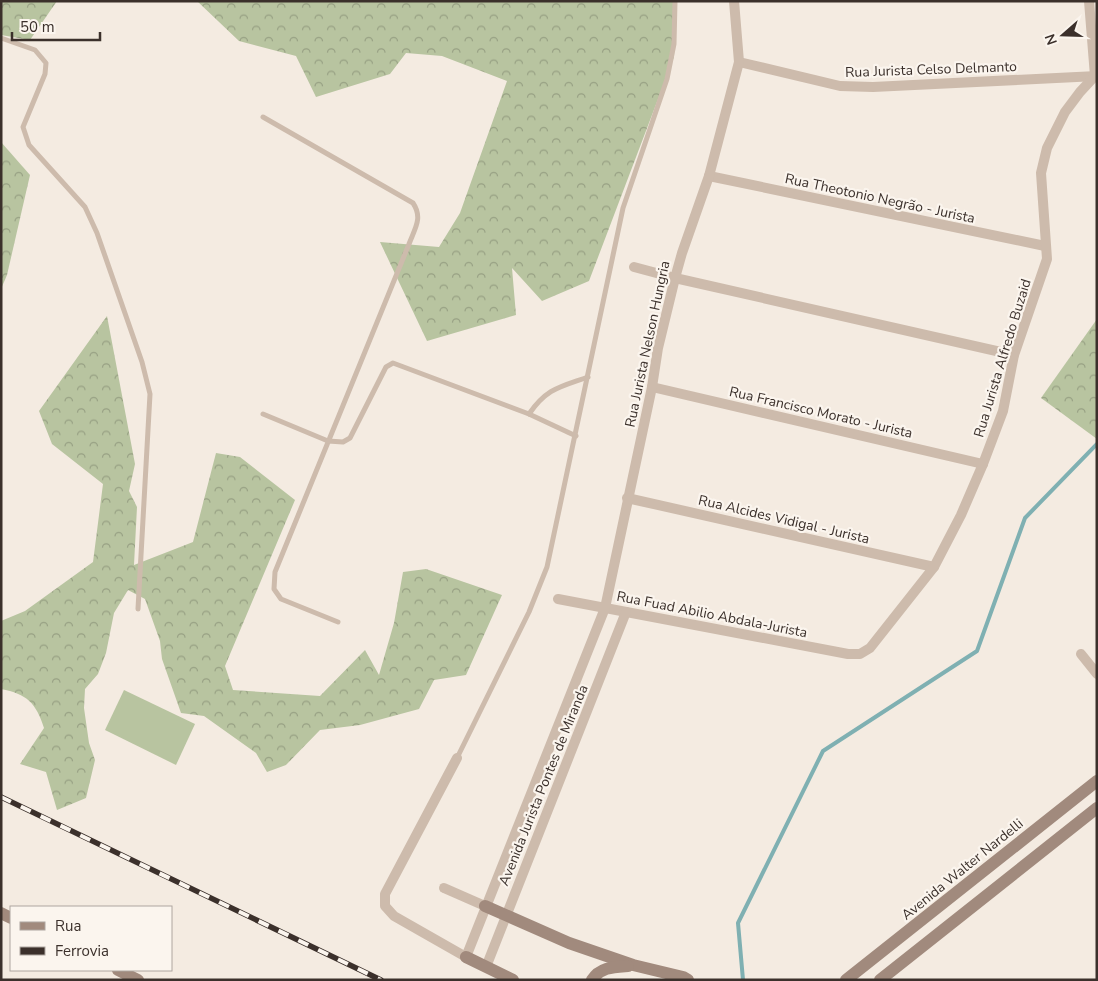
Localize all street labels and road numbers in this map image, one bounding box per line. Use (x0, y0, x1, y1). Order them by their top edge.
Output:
street label: Rua Jurista Celso Delmanto (845, 57, 1018, 82)
street label: Rua Theotonio Negrão - Jurista (783, 169, 977, 228)
street label: Rua Jurista Nelson Hungria (621, 259, 674, 429)
street label: Rua Jurista Alfredo Buzaid (969, 277, 1036, 440)
street label: Rua Francisco Morato - Jurista (727, 382, 915, 443)
street label: Rua Alcides Vidigal - Jurista (696, 491, 871, 548)
street label: Rua Fuad Abilio Abdala-Jurista (615, 587, 809, 642)
street label: Avenida Jurista Pontes de Miranda (494, 682, 593, 889)
street label: Avenida Walter Nardelli (897, 814, 1027, 924)

